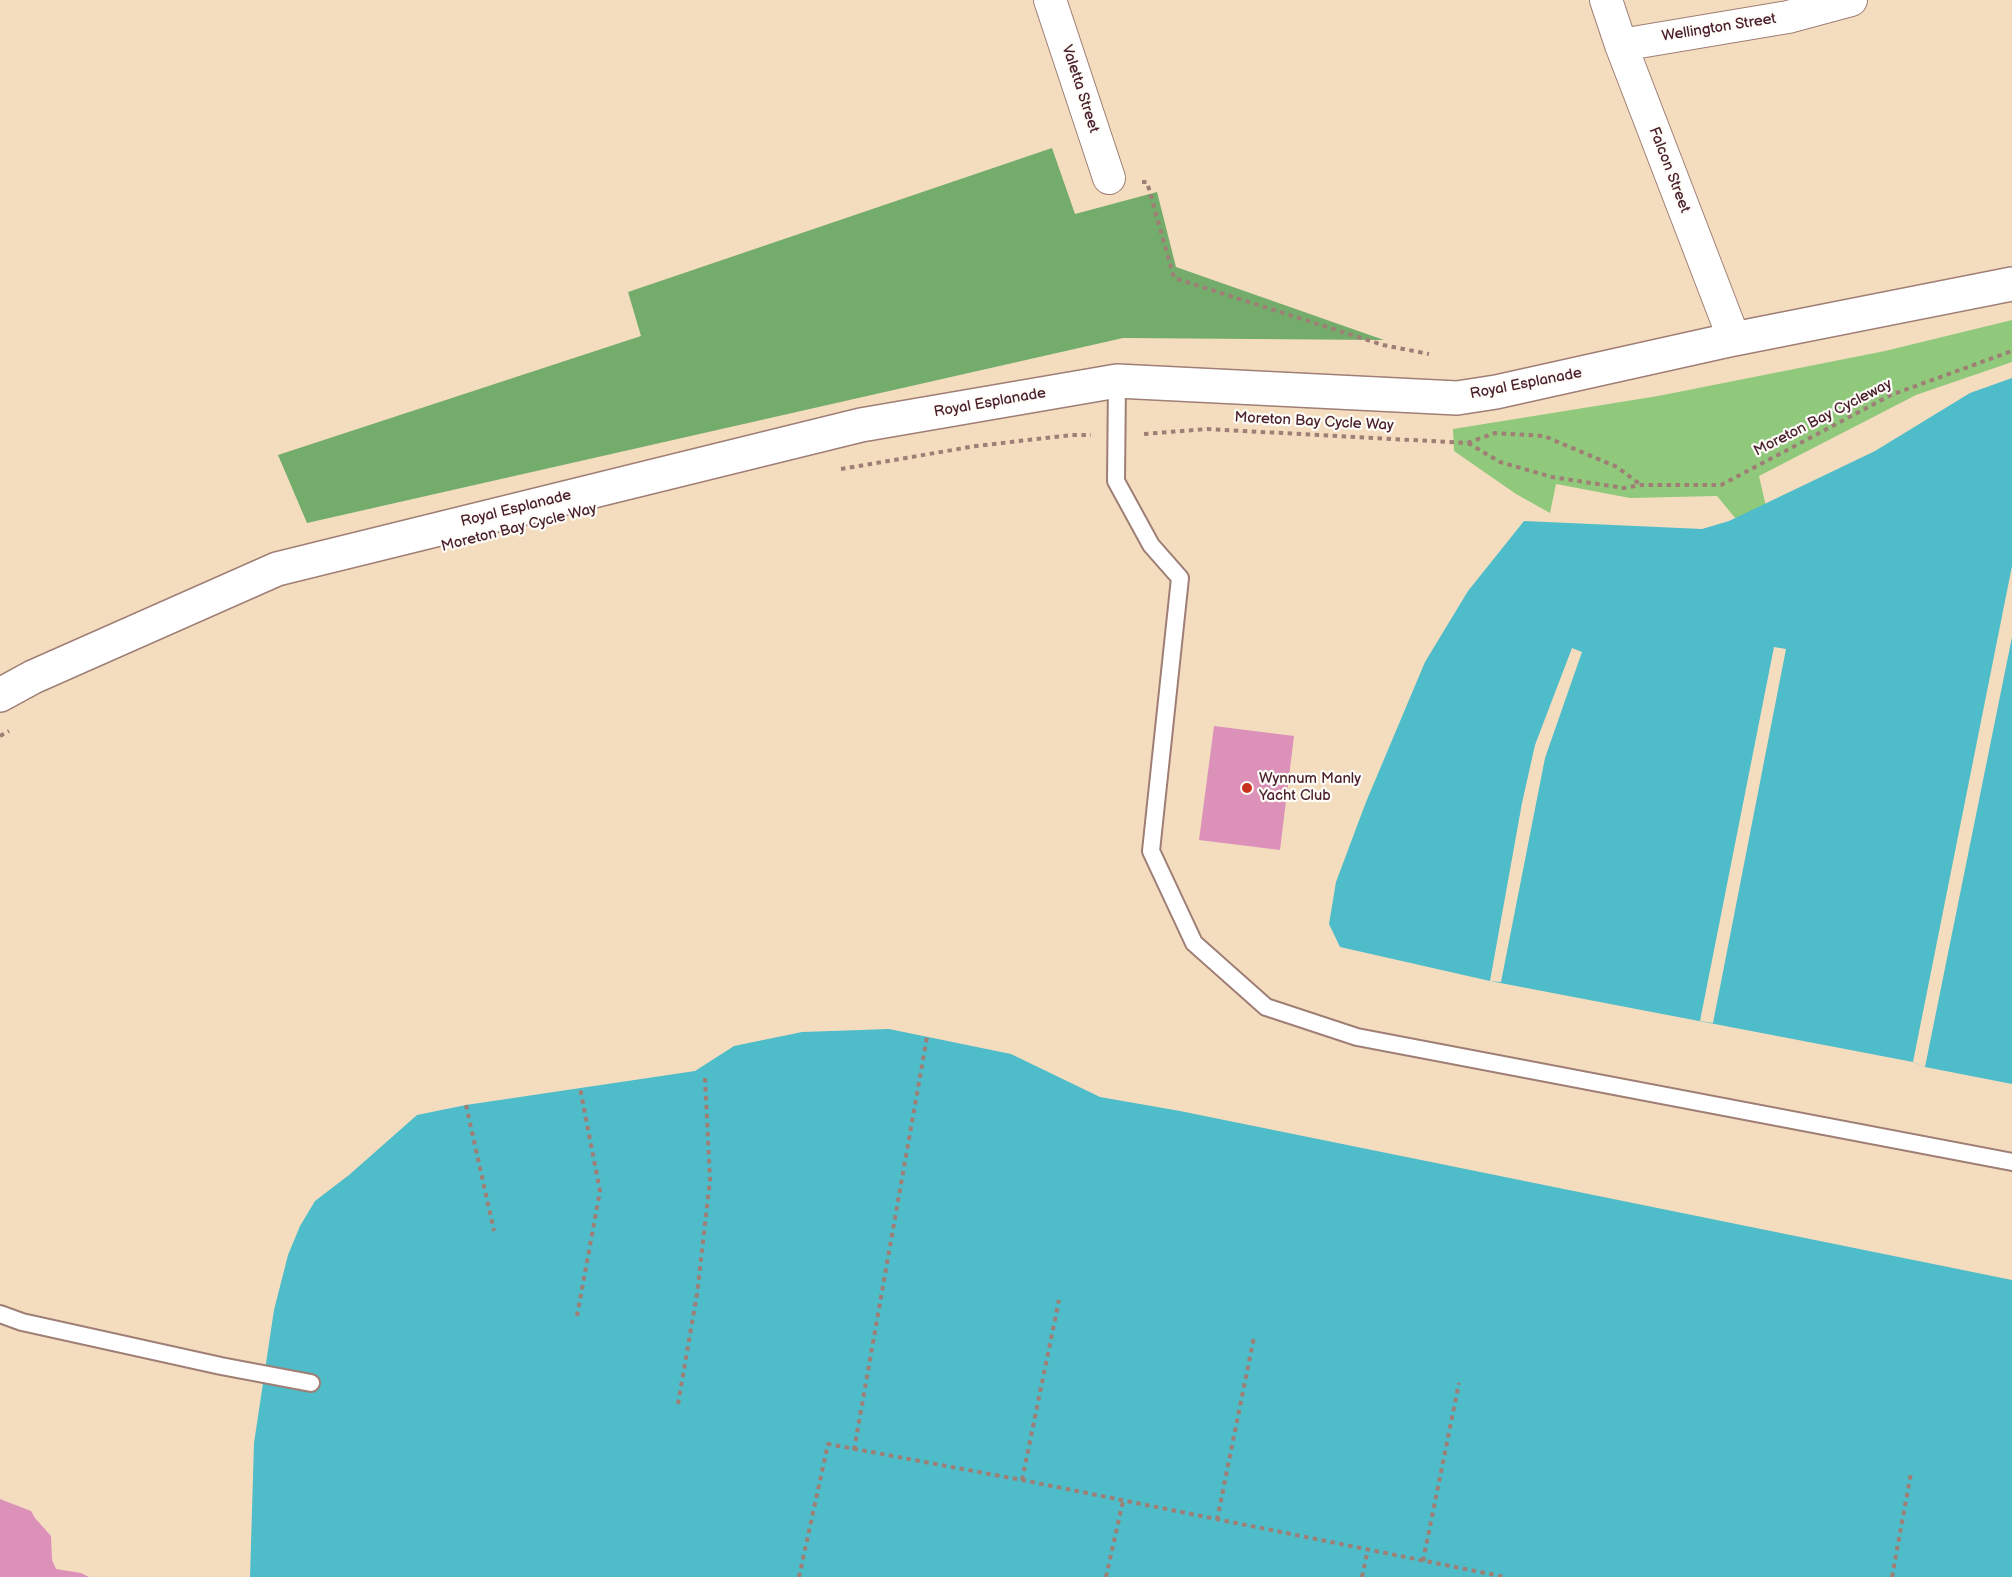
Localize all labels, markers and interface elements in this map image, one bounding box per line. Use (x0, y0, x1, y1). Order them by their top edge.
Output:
street label: Wellington Street (1661, 10, 1777, 46)
street label: Valetta Street (1057, 43, 1103, 135)
street label: Falcon Street (1644, 125, 1694, 215)
street label: Royal Esplanade (1469, 364, 1583, 404)
street label: Moreton Bay Cycleway (1751, 375, 1895, 461)
street label: Royal Esplanade (933, 384, 1047, 422)
street label: Moreton Bay Cycle Way (1234, 409, 1394, 435)
street label: Royal Esplanade (459, 487, 573, 531)
street label: Moreton Bay Cycle Way (439, 500, 599, 556)
place label: Wynnum Manly Yacht Club (1259, 770, 1361, 805)
marker: Wynnum Manly Yacht Club (1240, 781, 1254, 795)

